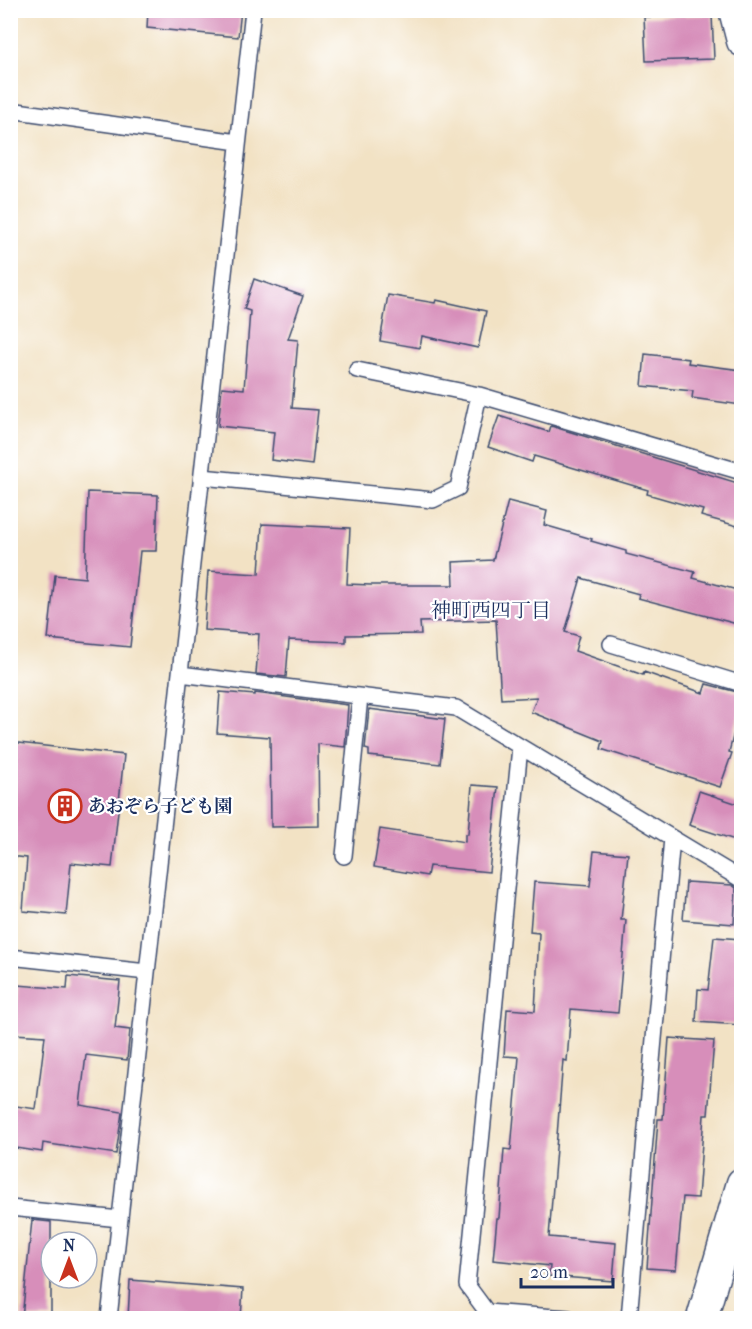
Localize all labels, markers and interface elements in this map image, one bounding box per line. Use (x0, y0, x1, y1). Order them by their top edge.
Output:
district label: 神町西四丁目 (431, 599, 551, 622)
building icon: あおぞら子ども園 (47, 788, 83, 824)
place label: あおぞら子ども園 (88, 796, 232, 817)
north arrow (39, 1230, 99, 1290)
text: N (63, 1236, 76, 1255)
scale bar (521, 1251, 612, 1289)
text: 20 m (530, 1262, 568, 1283)

